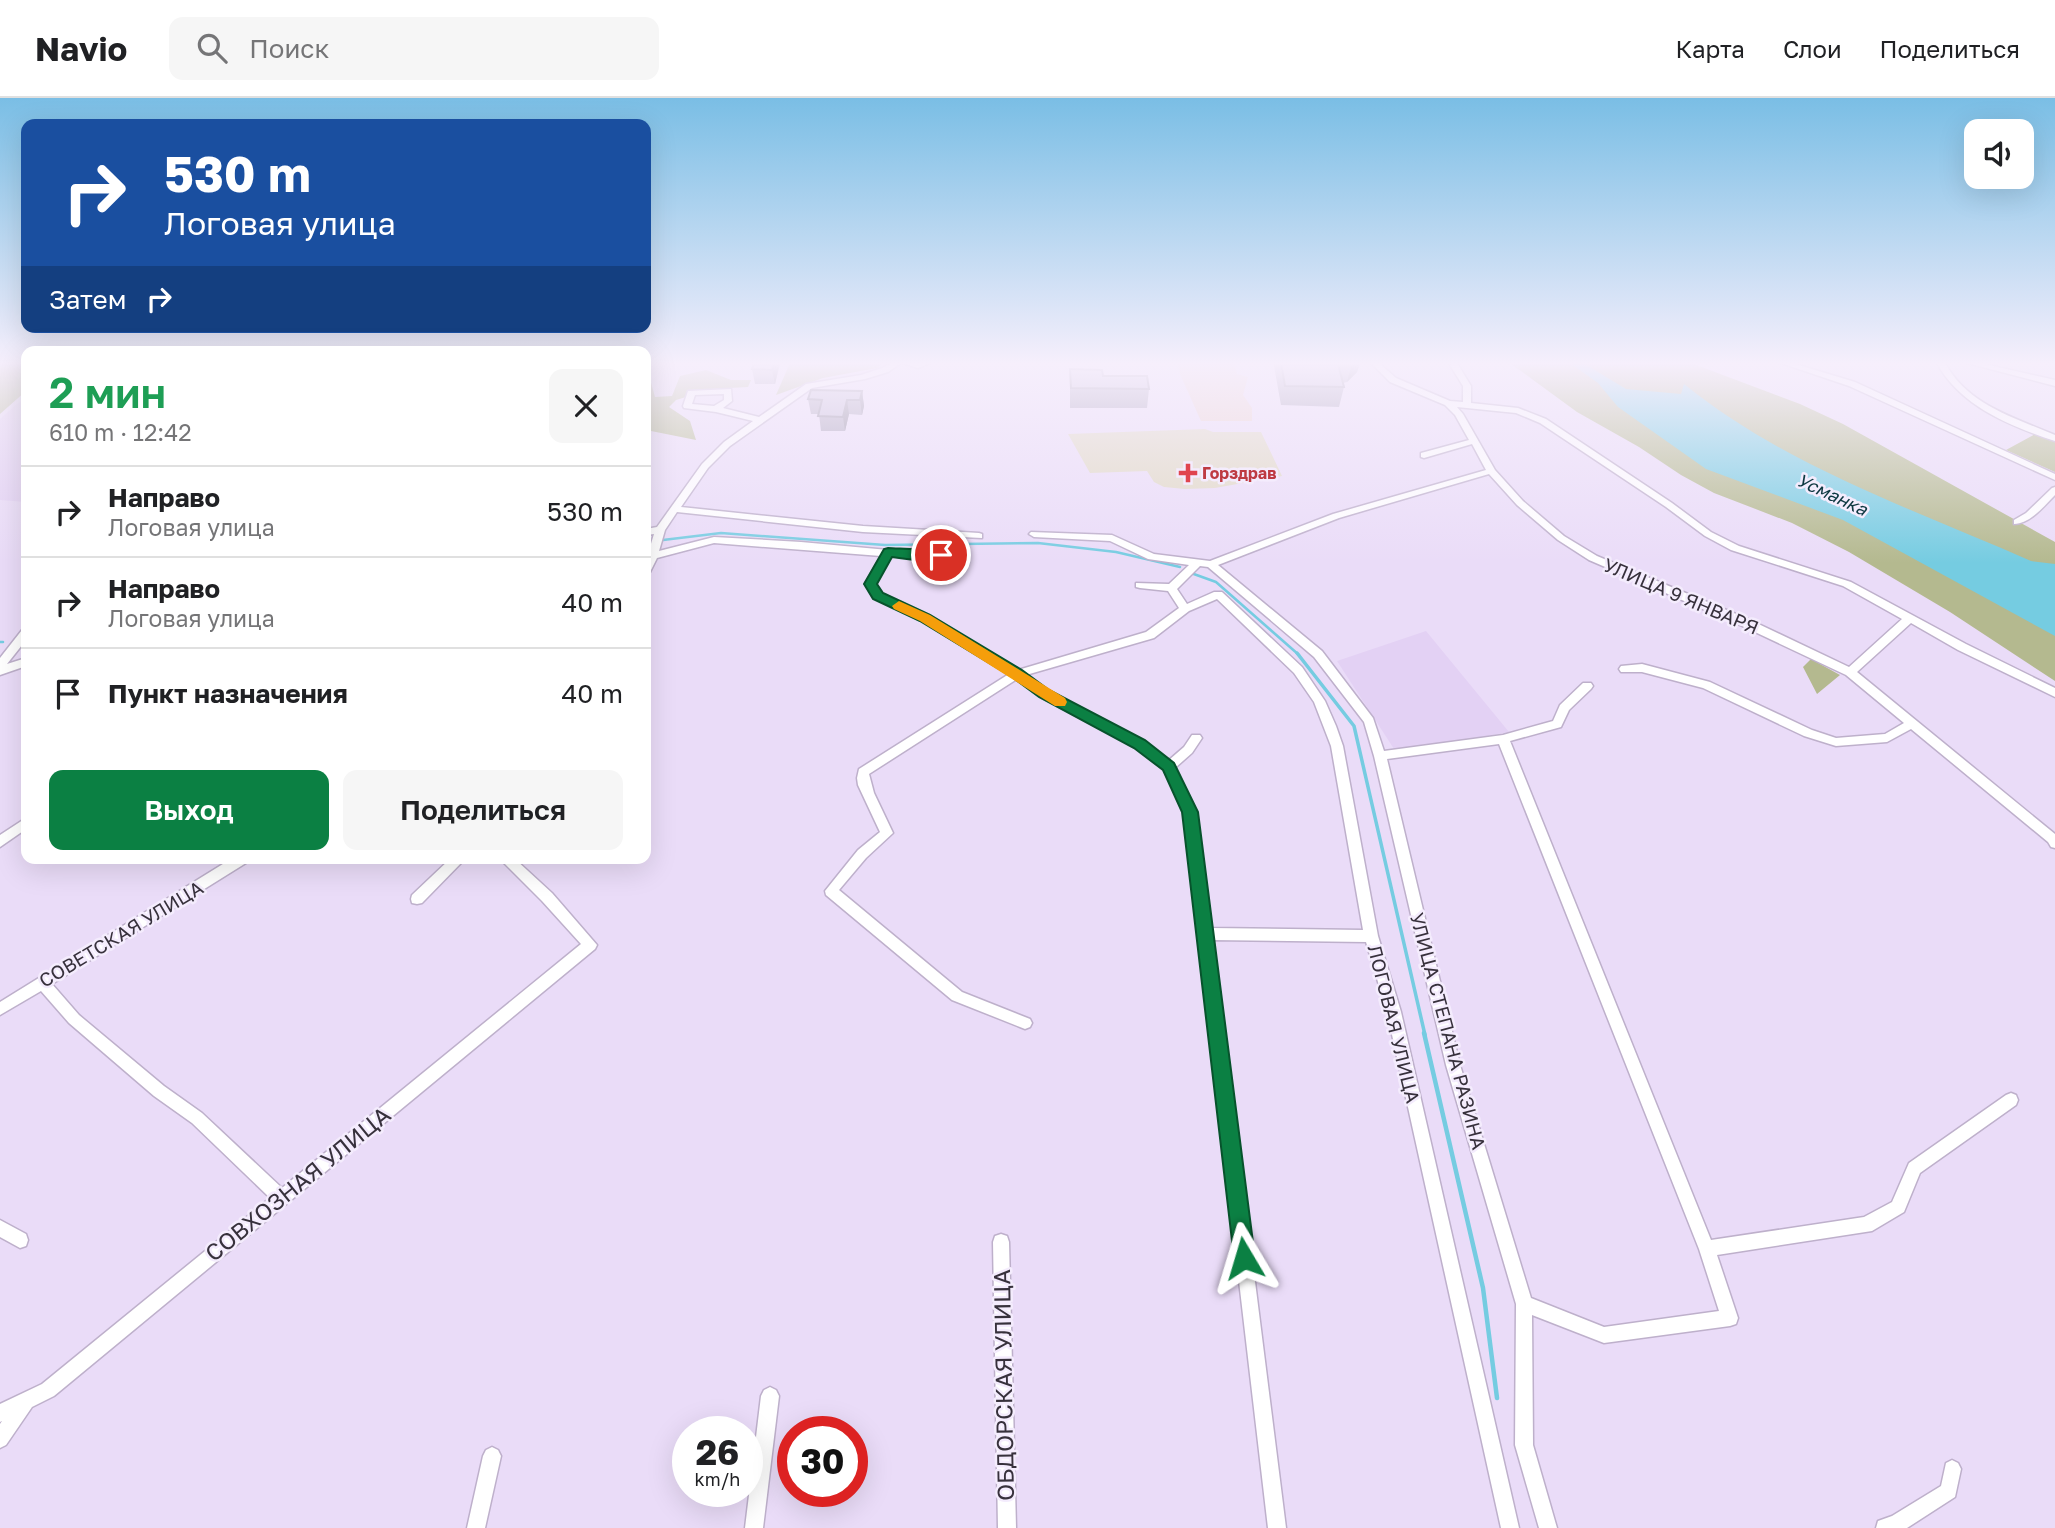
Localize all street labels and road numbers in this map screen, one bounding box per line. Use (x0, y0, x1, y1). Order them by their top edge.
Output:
street label: УЛИЦА 9 ЯНВАРЯ (1600, 552, 1762, 639)
street label: СОВЕТСКАЯ УЛИЦА (34, 875, 207, 992)
street label: УЛИЦА СТЕПАНА РАЗИНА (1406, 910, 1491, 1152)
street label: ЛОГОВАЯ УЛИЦА (1364, 942, 1425, 1106)
street label: СОВХОЗНАЯ УЛИЦА (199, 1100, 396, 1267)
street label: ОБДОРСКАЯ УЛИЦА (987, 1269, 1019, 1501)

